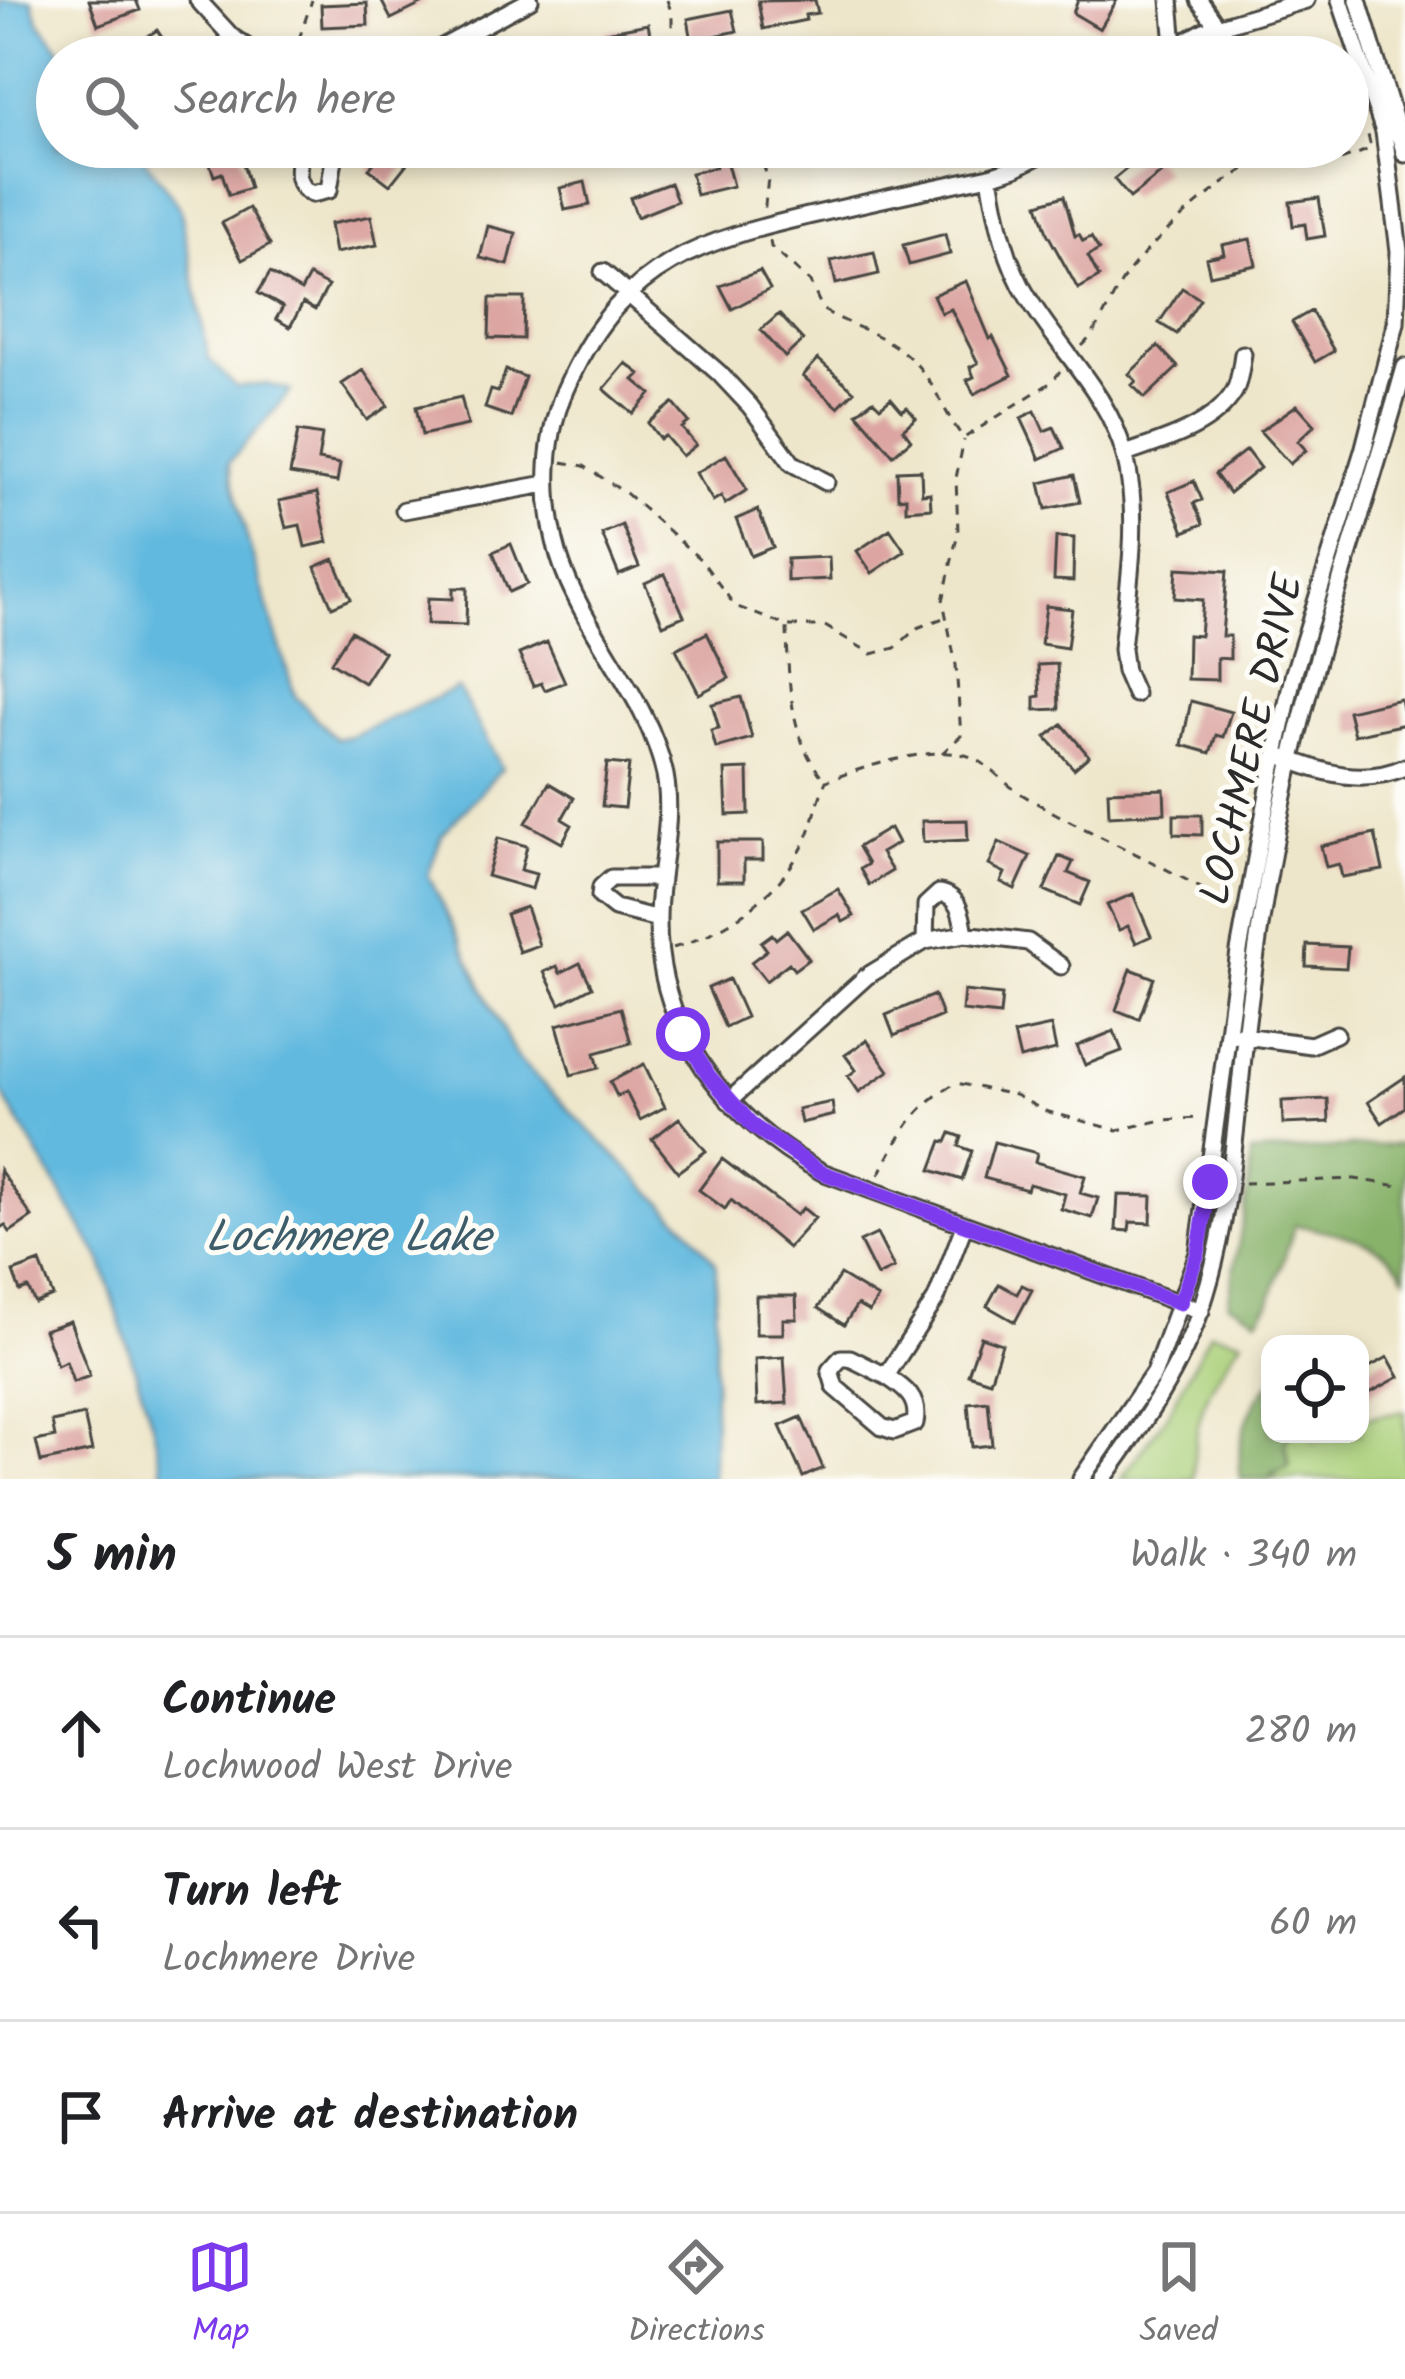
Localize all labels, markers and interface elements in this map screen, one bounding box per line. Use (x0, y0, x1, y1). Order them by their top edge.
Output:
search box (36, 36, 1369, 168)
text: Search here (174, 66, 396, 138)
icon: search (78, 69, 144, 135)
street label: LOCHMERE DRIVE (1183, 567, 1324, 912)
route start (656, 1007, 710, 1061)
route end (1183, 1155, 1237, 1209)
water label: Lochmere Lake (205, 1203, 494, 1275)
map controls (1261, 1335, 1369, 1443)
button: locate (1261, 1335, 1369, 1443)
text: 5 min (48, 1517, 177, 1598)
text: Walk · 340 m (1130, 1526, 1357, 1588)
text: Continue (162, 1666, 336, 1738)
icon: ahead (48, 1700, 114, 1766)
text: 280 m (1245, 1702, 1357, 1764)
text: Lochwood West Drive (162, 1738, 513, 1800)
text: Turn left (162, 1858, 341, 1930)
icon: left (48, 1892, 114, 1958)
text: 60 m (1269, 1894, 1357, 1956)
text: Lochmere Drive (162, 1930, 415, 1992)
text: Arrive at destination (162, 2081, 578, 2153)
icon: arrive (48, 2084, 114, 2150)
tab: Map (187, 2234, 253, 2359)
tab: Directions (628, 2234, 765, 2359)
tab: Saved (1139, 2234, 1218, 2359)

